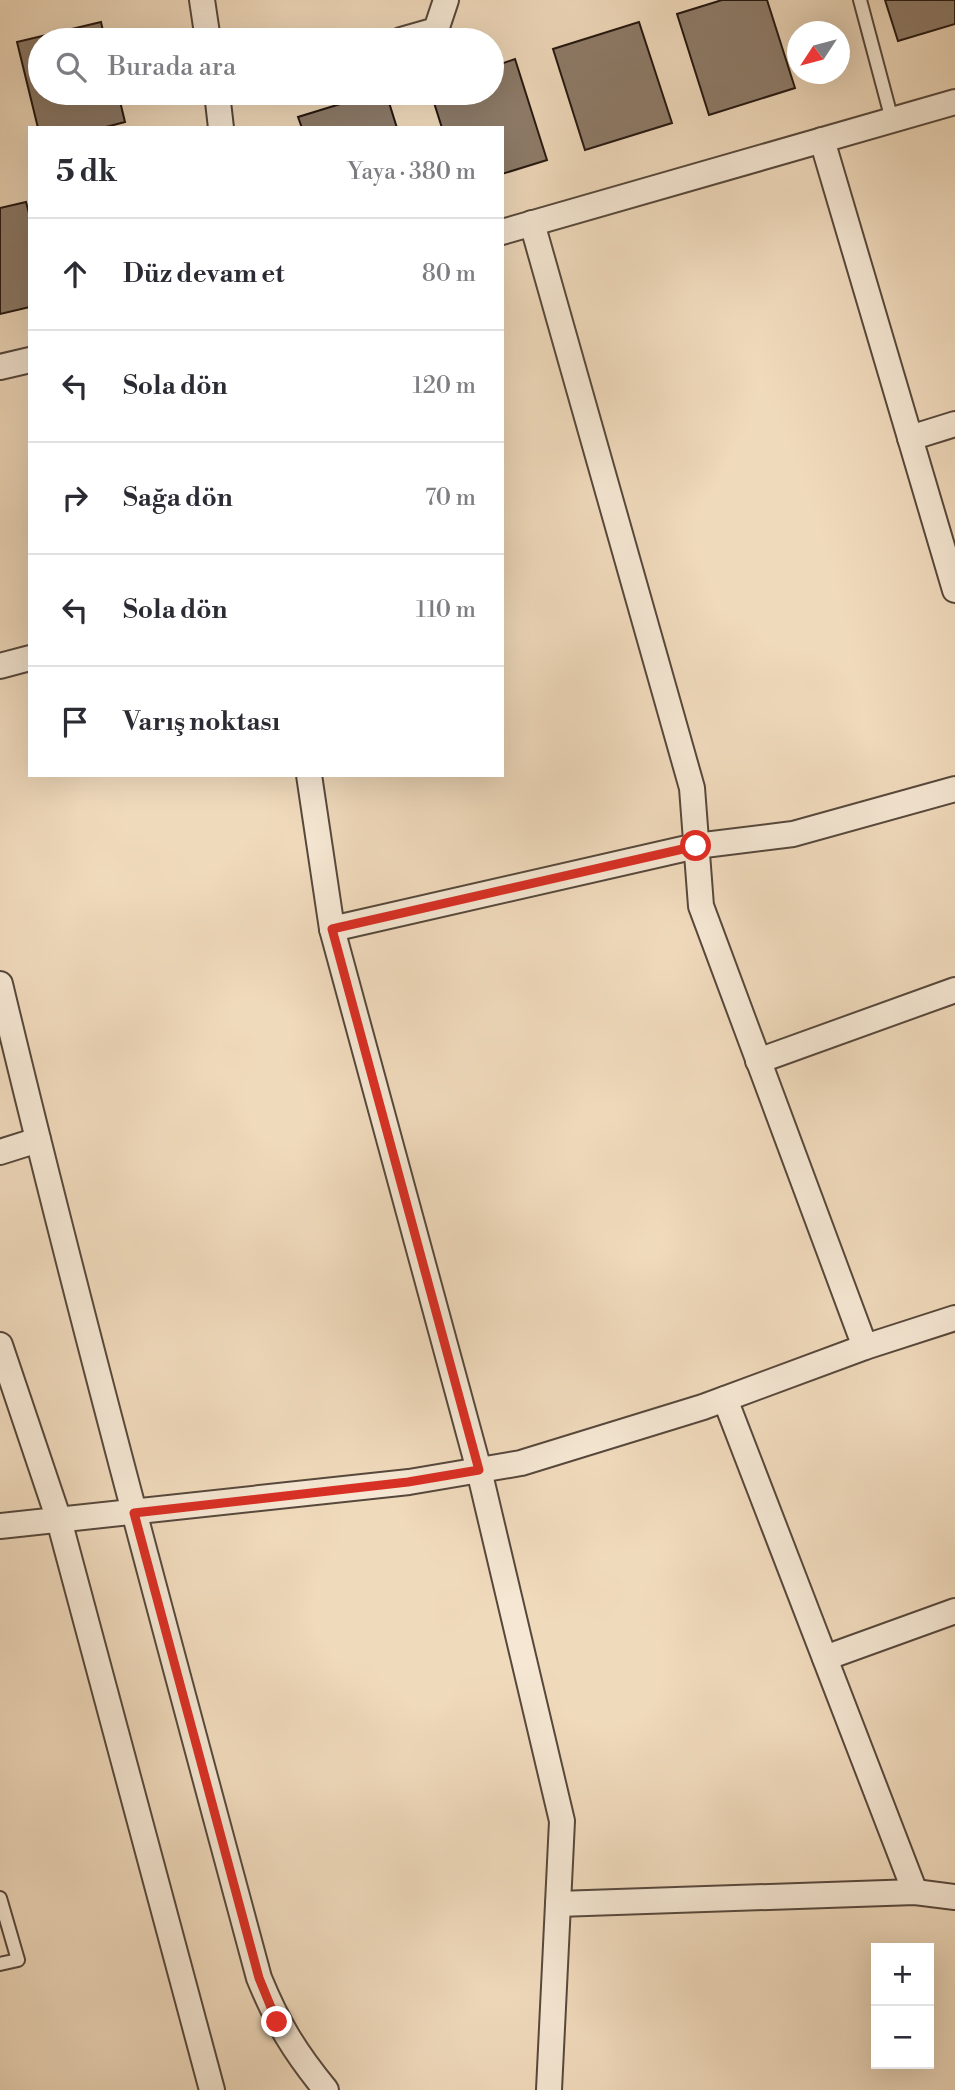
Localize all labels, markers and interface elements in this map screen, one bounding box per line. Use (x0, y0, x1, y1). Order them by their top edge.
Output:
north arrow (787, 21, 850, 84)
search box (28, 28, 504, 105)
icon: search (52, 48, 90, 86)
text: Burada ara (108, 51, 236, 83)
text: 5 dk (56, 153, 117, 191)
text: Yaya · 380 m (348, 158, 476, 186)
icon: ahead (56, 255, 94, 293)
text: Düz devam et (123, 258, 285, 290)
text: 80 m (422, 260, 476, 288)
icon: left (56, 367, 94, 405)
text: Sola dön (123, 370, 228, 402)
text: 120 m (412, 372, 476, 400)
icon: right (56, 479, 94, 517)
text: Sağa dön (123, 482, 233, 514)
text: 70 m (425, 484, 476, 512)
icon: left (56, 591, 94, 629)
text: Sola dön (123, 594, 228, 626)
text: 110 m (416, 596, 476, 624)
icon: arrive (56, 703, 94, 741)
text: Varış noktası (123, 706, 280, 738)
route start (680, 830, 711, 861)
map controls (871, 1943, 934, 2069)
button: + (871, 1943, 934, 2006)
route end (261, 2006, 292, 2037)
button: − (871, 2006, 934, 2069)

